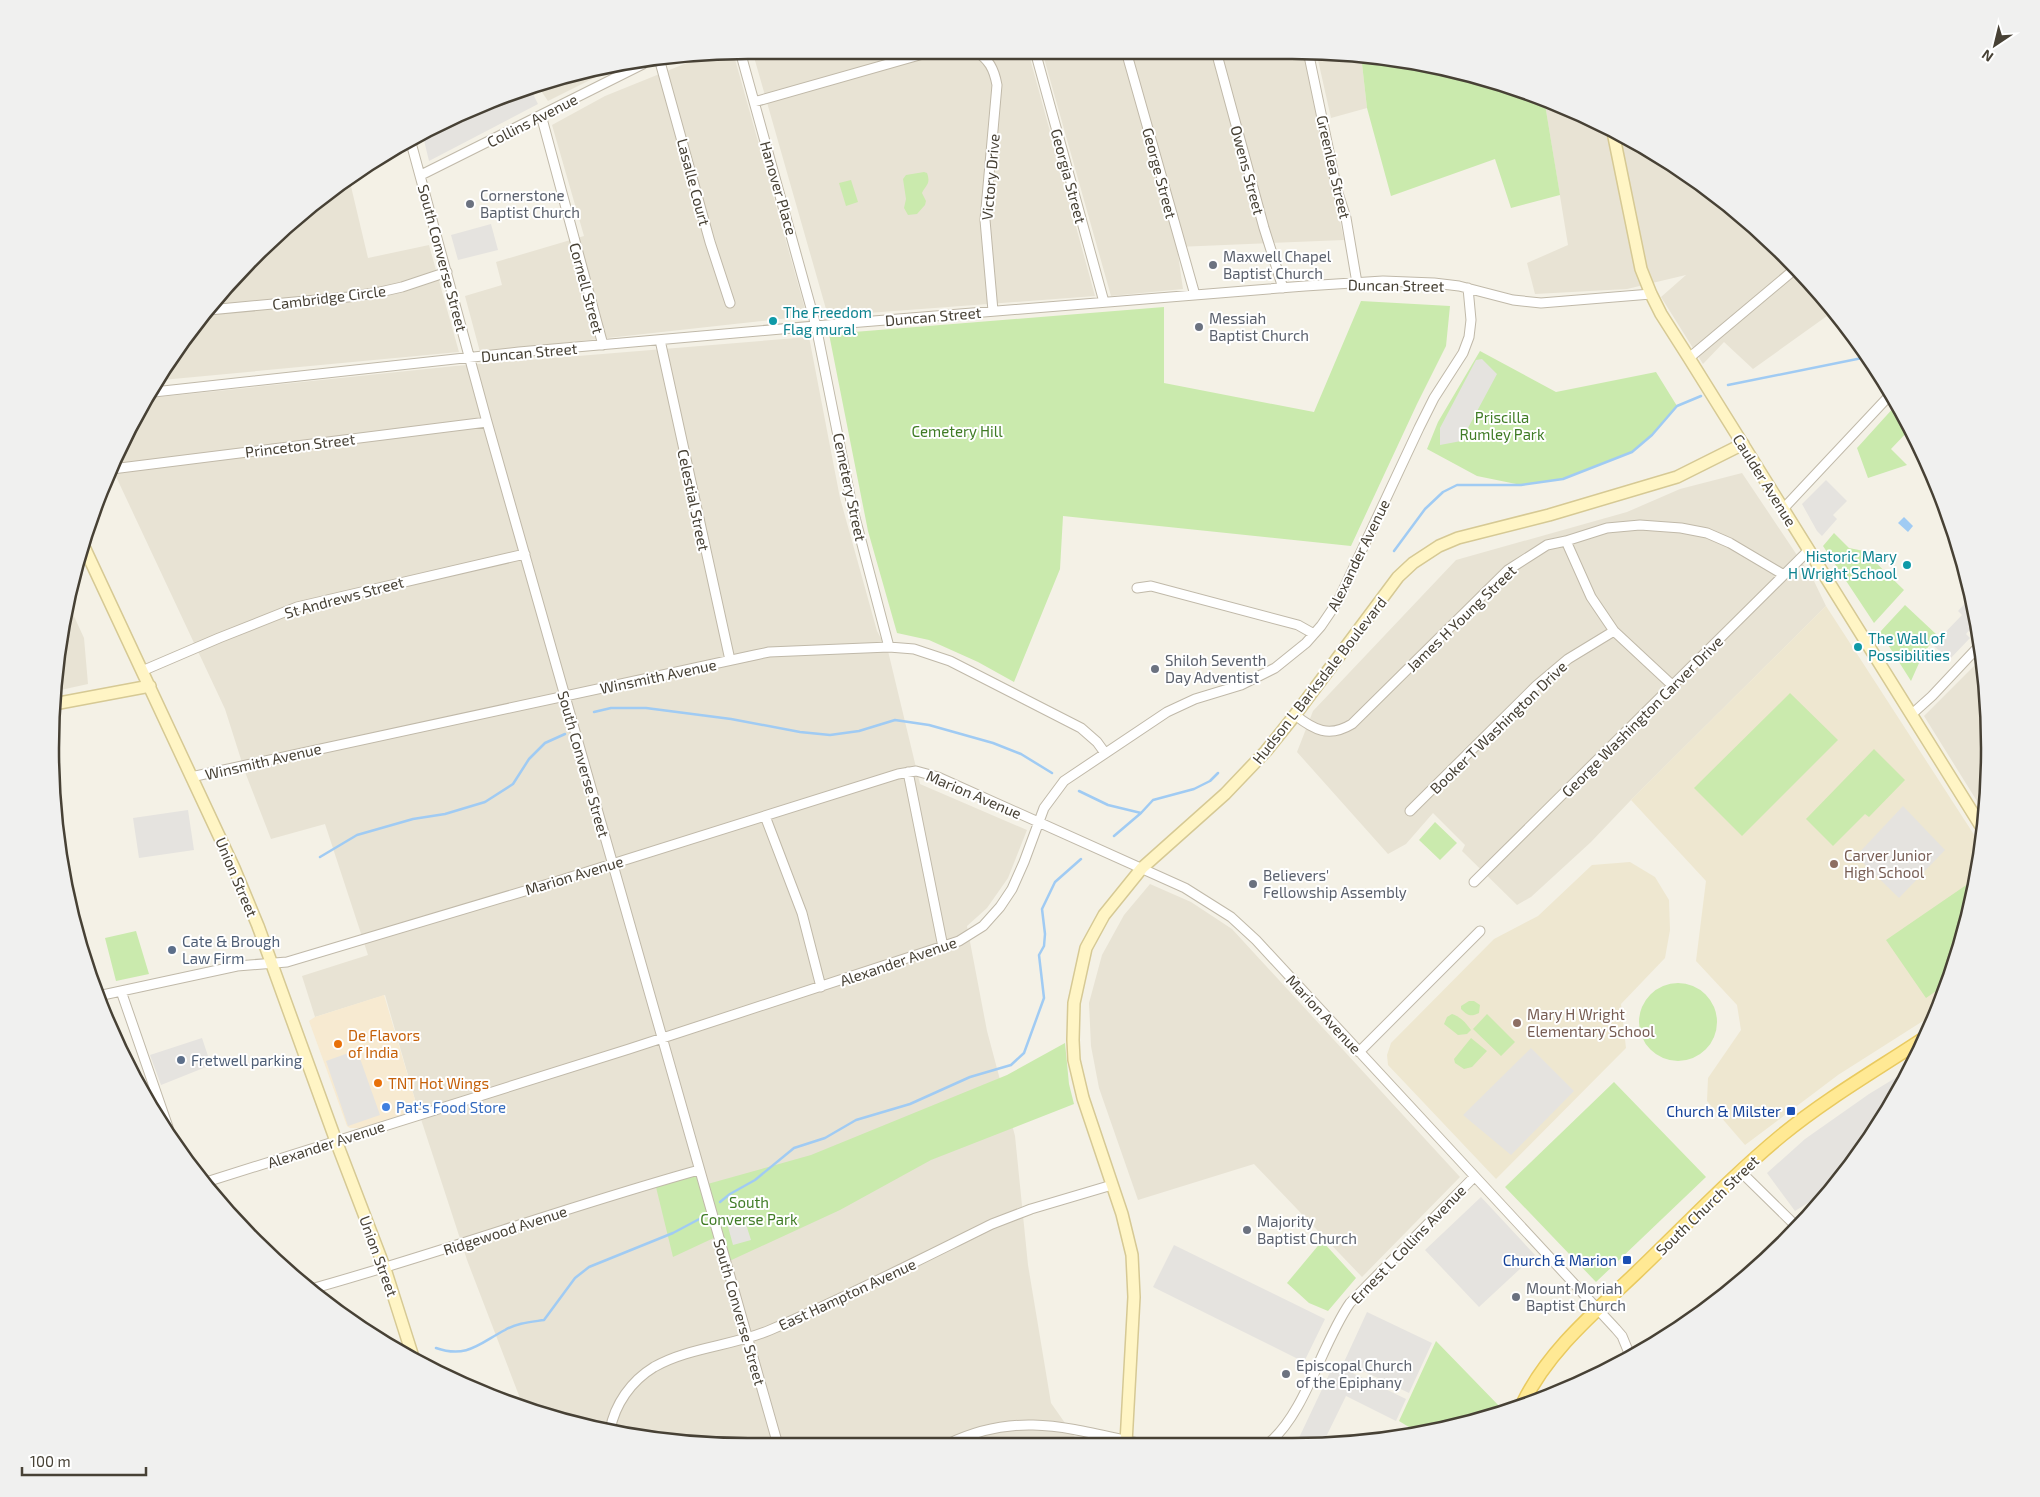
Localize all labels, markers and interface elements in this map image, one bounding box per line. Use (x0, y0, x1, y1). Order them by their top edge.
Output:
north arrow (1970, 20, 2020, 70)
text: N (1978, 46, 1996, 66)
street label: Collins Avenue (484, 89, 580, 151)
street label: Greenlea Street (1313, 113, 1355, 221)
street label: Owens Street (1227, 123, 1269, 217)
street label: George Street (1139, 126, 1181, 221)
street label: Georgia Street (1048, 127, 1090, 226)
street label: Victory Drive (977, 133, 1003, 221)
street label: Lasalle Court (674, 136, 714, 228)
street label: Hanover Place (757, 139, 801, 237)
street label: South Converse Street (415, 182, 471, 334)
place label: Cornerstone Baptist Church (480, 186, 580, 221)
marker: Cornerstone Baptist Church (464, 198, 476, 210)
street label: Cornell Street (566, 241, 608, 336)
place label: Maxwell Chapel Baptist Church (1223, 247, 1332, 282)
marker: Maxwell Chapel Baptist Church (1207, 259, 1219, 271)
street label: Duncan Street (1348, 275, 1445, 295)
street label: Cambridge Circle (271, 281, 387, 313)
place label: The Freedom Flag mural (783, 303, 872, 338)
street label: Duncan Street (884, 303, 982, 329)
place label: Messiah Baptist Church (1209, 309, 1309, 344)
marker: The Freedom Flag mural (767, 315, 779, 327)
marker: Messiah Baptist Church (1193, 321, 1205, 333)
street label: Duncan Street (480, 339, 578, 365)
park label: Priscilla Rumley Park (1459, 408, 1545, 443)
park label: Cemetery Hill (911, 422, 1003, 440)
street label: Princeton Street (244, 429, 356, 461)
street label: Cemetery Street (830, 431, 870, 543)
street label: Caulder Avenue (1729, 431, 1801, 529)
street label: Celestial Street (674, 447, 714, 553)
street label: Alexander Avenue (1323, 496, 1393, 614)
place label: Historic Mary H Wright School (1788, 547, 1898, 582)
marker: Historic Mary H Wright School (1901, 559, 1913, 571)
street label: James H Young Street (1403, 561, 1520, 675)
street label: St Andrews Street (282, 572, 406, 622)
street label: Hudson L Barksdale Boulevard (1248, 593, 1390, 767)
place label: The Wall of Possibilities (1868, 629, 1950, 664)
street label: George Washington Carver Drive (1558, 632, 1726, 800)
marker: The Wall of Possibilities (1852, 641, 1864, 653)
place label: Shiloh Seventh Day Adventist (1165, 651, 1266, 686)
street label: Winsmith Avenue (598, 655, 718, 697)
street label: Booker T Washington Drive (1426, 657, 1570, 797)
marker: Shiloh Seventh Day Adventist (1149, 663, 1161, 675)
street label: South Converse Street (554, 689, 614, 840)
street label: Winsmith Avenue (203, 739, 323, 783)
street label: Marion Avenue (924, 766, 1024, 822)
street label: Union Street (212, 834, 262, 920)
place label: Carver Junior High School (1844, 846, 1932, 881)
street label: Marion Avenue (523, 852, 625, 898)
marker: Carver Junior High School (1828, 858, 1840, 870)
place label: Believers' Fellowship Assembly (1263, 866, 1407, 901)
marker: Believers' Fellowship Assembly (1247, 878, 1259, 890)
place label: Cate & Brough Law Firm (182, 932, 280, 967)
street label: Alexander Avenue (837, 933, 959, 989)
marker: Cate & Brough Law Firm (166, 944, 178, 956)
street label: Marion Avenue (1283, 971, 1365, 1057)
place label: Mary H Wright Elementary School (1527, 1005, 1655, 1040)
marker: Mary H Wright Elementary School (1511, 1017, 1523, 1029)
place label: De Flavors of India (348, 1026, 420, 1061)
marker: De Flavors of India (332, 1038, 344, 1050)
place label: Fretwell parking (191, 1051, 303, 1069)
marker: Fretwell parking (175, 1054, 187, 1066)
place label: TNT Hot Wings (388, 1074, 489, 1092)
marker: TNT Hot Wings (372, 1077, 384, 1089)
place label: Pat's Food Store (396, 1098, 506, 1116)
marker: Pat's Food Store (380, 1101, 392, 1113)
place label: Church & Milster (1666, 1102, 1781, 1120)
marker: Church & Milster (1785, 1105, 1797, 1117)
street label: Alexander Avenue (265, 1117, 387, 1171)
street label: South Church Street (1652, 1151, 1762, 1259)
street label: Ernest L Collins Avenue (1347, 1181, 1469, 1307)
park label: South Converse Park (700, 1193, 798, 1228)
street label: Ridgewood Avenue (441, 1201, 569, 1259)
place label: Majority Baptist Church (1257, 1212, 1357, 1247)
street label: Union Street (356, 1213, 402, 1299)
marker: Majority Baptist Church (1241, 1224, 1253, 1236)
street label: South Converse Street (710, 1237, 770, 1388)
place label: Church & Marion (1503, 1251, 1617, 1269)
street label: East Hampton Avenue (775, 1254, 919, 1334)
marker: Church & Marion (1621, 1254, 1633, 1266)
place label: Mount Moriah Baptist Church (1526, 1279, 1626, 1314)
marker: Mount Moriah Baptist Church (1510, 1291, 1522, 1303)
place label: Episcopal Church of the Epiphany (1296, 1356, 1412, 1391)
marker: Episcopal Church of the Epiphany (1280, 1368, 1292, 1380)
scale bar (22, 1444, 146, 1476)
text: 100 m (30, 1452, 71, 1470)

